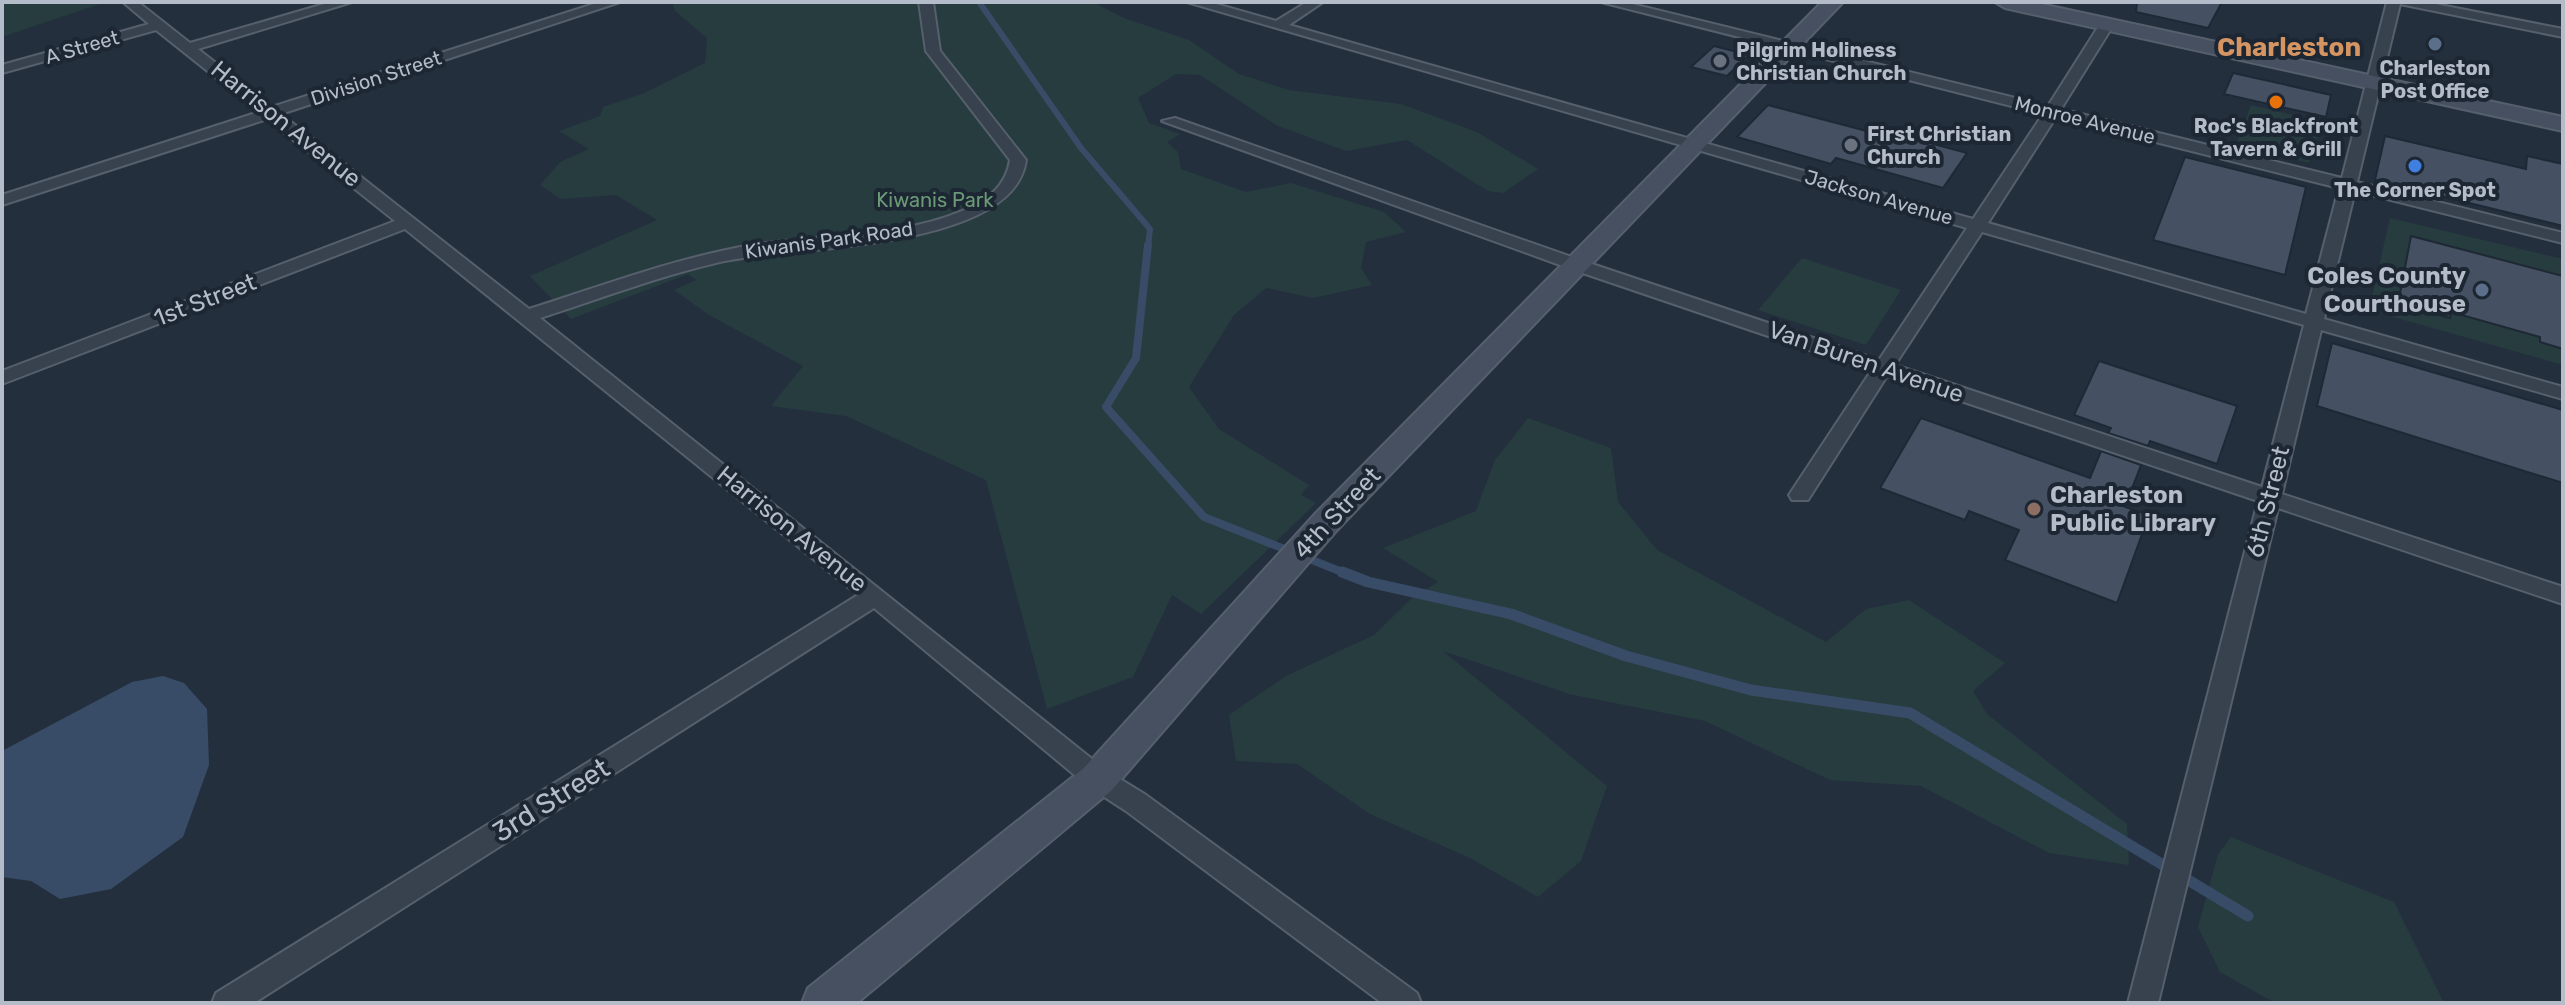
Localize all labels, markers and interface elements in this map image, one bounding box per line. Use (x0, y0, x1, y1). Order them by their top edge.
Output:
street label: A Street (42, 25, 122, 69)
district label: Charleston (2217, 32, 2361, 63)
marker: Charleston Post Office (2426, 35, 2444, 53)
place label: Pilgrim Holiness Christian Church (1736, 38, 1906, 85)
street label: Division Street (308, 46, 445, 110)
marker: Pilgrim Holiness Christian Church (1711, 52, 1729, 70)
street label: Harrison Avenue (206, 55, 366, 193)
place label: Charleston Post Office (2380, 56, 2490, 103)
street label: Monroe Avenue (2012, 91, 2158, 149)
marker: Roc's Blackfront Tavern & Grill (2267, 93, 2285, 111)
place label: Roc's Blackfront Tavern & Grill (2194, 114, 2358, 161)
place label: First Christian Church (1867, 122, 2011, 169)
marker: First Christian Church (1842, 136, 1860, 154)
marker: The Corner Spot (2406, 157, 2424, 175)
street label: Jackson Avenue (1802, 164, 1956, 230)
place label: The Corner Spot (2334, 178, 2496, 202)
park label: Kiwanis Park (876, 188, 994, 212)
street label: Kiwanis Park Road (743, 216, 915, 264)
place label: Coles County Courthouse (2307, 262, 2466, 318)
street label: 1st Street (150, 268, 260, 332)
marker: Coles County Courthouse (2473, 281, 2491, 299)
street label: Van Buren Avenue (1765, 315, 1967, 409)
street label: 6th Street (2241, 443, 2295, 561)
street label: Harrison Avenue (712, 460, 872, 598)
street label: 4th Street (1288, 462, 1386, 564)
place label: Charleston Public Library (2050, 481, 2216, 537)
marker: Charleston Public Library (2025, 500, 2043, 518)
street label: 3rd Street (486, 751, 616, 849)

